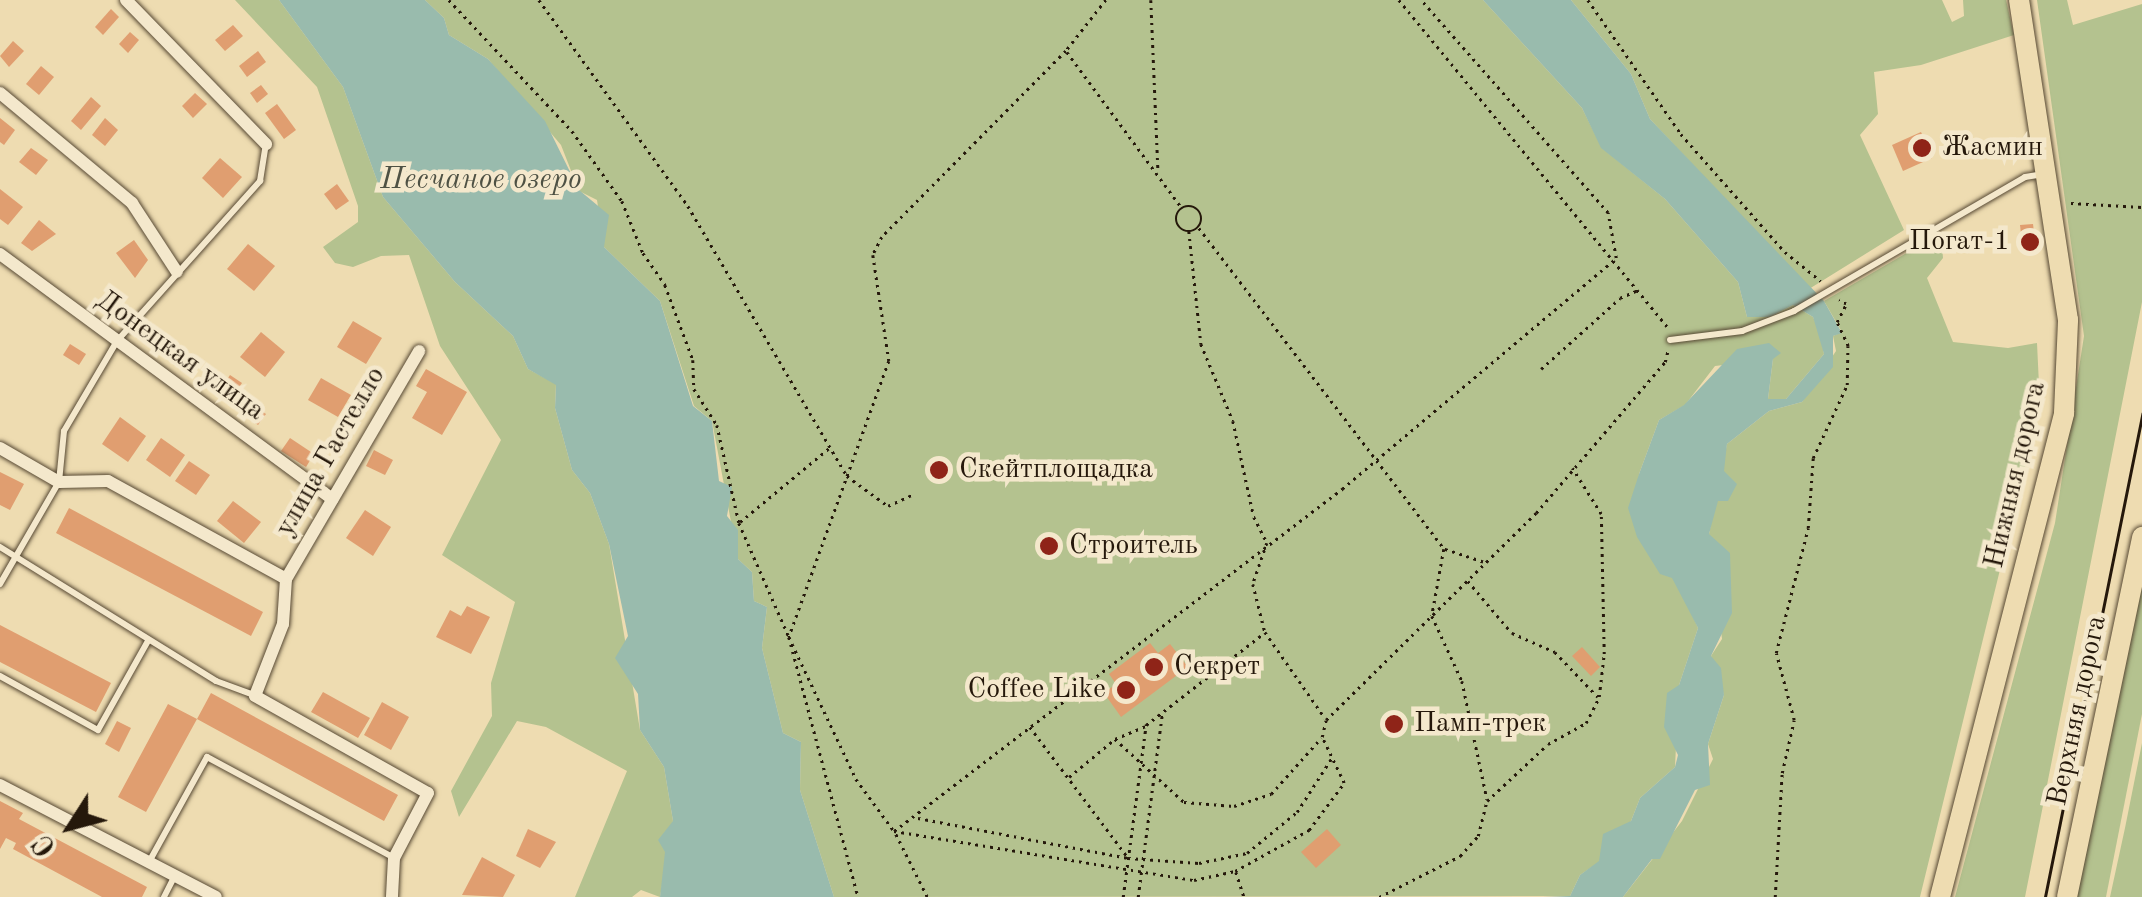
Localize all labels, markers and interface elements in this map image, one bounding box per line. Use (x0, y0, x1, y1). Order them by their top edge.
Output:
place label: Жасмин (1942, 131, 2043, 165)
marker: Жасмин (1911, 137, 1933, 159)
water label: Песчаное озеро (380, 162, 582, 198)
place label: Погат-1 (1909, 225, 2010, 259)
marker: Погат-1 (2019, 231, 2041, 253)
street label: Донецкая улица (89, 284, 271, 428)
street label: улица Гастелло (269, 361, 393, 543)
street label: Нижняя дорога (1978, 378, 2054, 572)
place label: Скейтплощадка (959, 453, 1153, 487)
marker: Скейтплощадка (928, 459, 950, 481)
place label: Строитель (1069, 529, 1198, 563)
marker: Строитель (1038, 535, 1060, 557)
street label: Верхняя дорога (2041, 613, 2115, 809)
place label: Секрет (1174, 650, 1260, 684)
marker: Секрет (1143, 656, 1165, 678)
place label: Coffee Like (968, 673, 1106, 707)
marker: Coffee Like (1115, 679, 1137, 701)
place label: Памп-трек (1414, 707, 1546, 741)
marker: Памп-трек (1383, 713, 1405, 735)
north arrow (20, 777, 120, 877)
text: С (29, 829, 62, 860)

